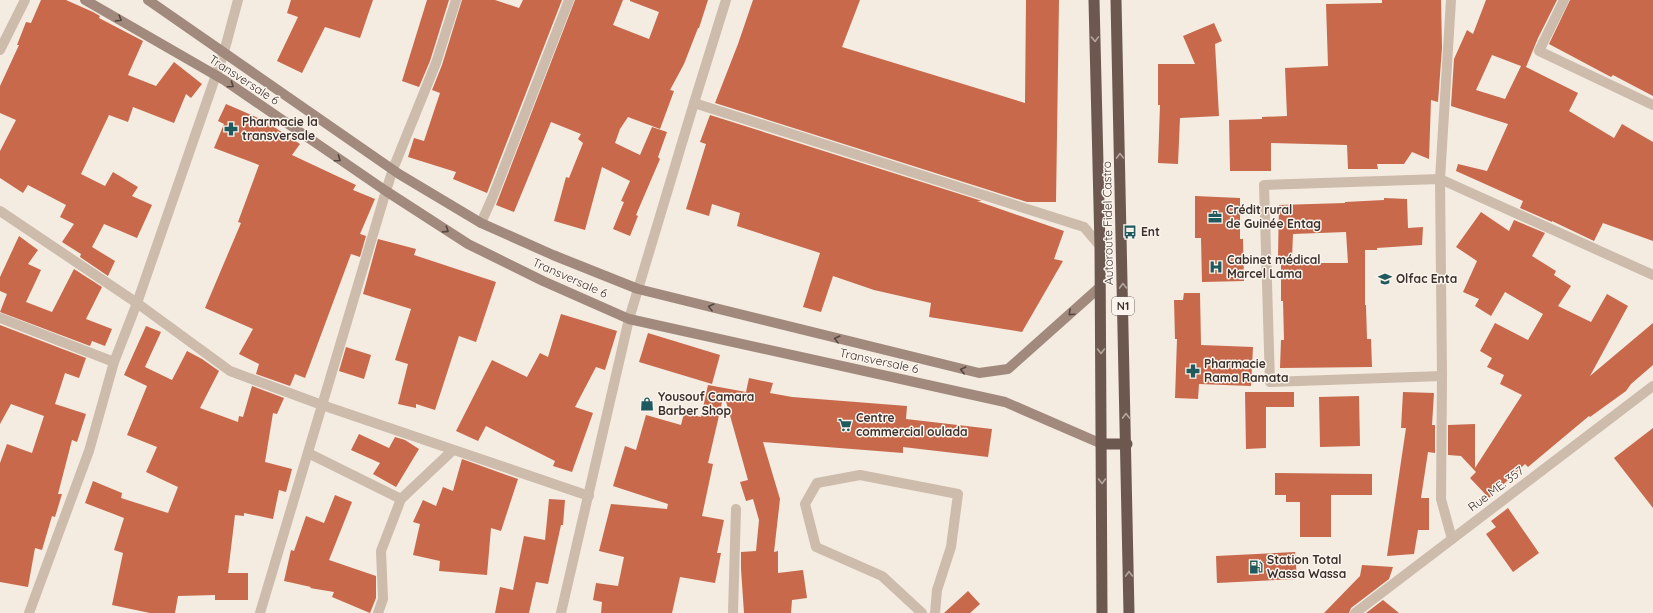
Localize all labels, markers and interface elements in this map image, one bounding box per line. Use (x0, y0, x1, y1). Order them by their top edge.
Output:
one-way arrow (114, 15, 122, 22)
one-way arrow (1091, 36, 1099, 42)
street label: Transversale 6 (206, 51, 283, 108)
one-way arrow (227, 80, 234, 88)
place label: Pharmacie la transversale (242, 114, 318, 143)
pharmacy icon: Pharmacie la transversale (223, 121, 239, 137)
one-way arrow (1115, 153, 1124, 159)
one-way arrow (334, 154, 341, 162)
street label: Autoroute Fidel Castro (1099, 161, 1116, 285)
place label: Crédit rural de Guinée Entag (1226, 202, 1321, 231)
office icon: Crédit rural de Guinée Entag (1207, 209, 1223, 225)
bus stop icon: Ent (1122, 224, 1138, 240)
place label: Ent (1141, 224, 1160, 239)
one-way arrow (442, 225, 449, 233)
place label: Cabinet médical Marcel Lama (1227, 252, 1320, 281)
street label: Transversale 6 (530, 254, 611, 301)
hospital icon: Cabinet médical Marcel Lama (1208, 259, 1224, 275)
school or university icon: Olfac Enta (1377, 271, 1393, 287)
place label: Olfac Enta (1396, 271, 1457, 286)
one-way arrow (1119, 283, 1127, 289)
road number: N1 (1112, 297, 1134, 315)
one-way arrow (708, 304, 714, 312)
one-way arrow (1069, 308, 1076, 315)
one-way arrow (834, 335, 840, 343)
street label: Transversale 6 (838, 345, 921, 376)
one-way arrow (1097, 348, 1105, 354)
place label: Pharmacie Rama Ramata (1204, 356, 1289, 385)
pharmacy icon: Pharmacie Rama Ramata (1185, 363, 1201, 379)
one-way arrow (960, 366, 966, 374)
place label: Yousouf Camara Barber Shop (658, 389, 754, 418)
shop icon: Yousouf Camara Barber Shop (639, 396, 655, 412)
place label: Centre commercial oulada (856, 410, 967, 439)
one-way arrow (1122, 413, 1130, 419)
supermarket icon: Centre commercial oulada (837, 417, 853, 433)
street label: Rue ME. 357 (1465, 463, 1527, 514)
one-way arrow (1098, 478, 1106, 484)
place label: Station Total Wassa Wassa (1267, 552, 1346, 581)
fuel station icon: Station Total Wassa Wassa (1248, 559, 1264, 575)
one-way arrow (1125, 571, 1133, 577)

